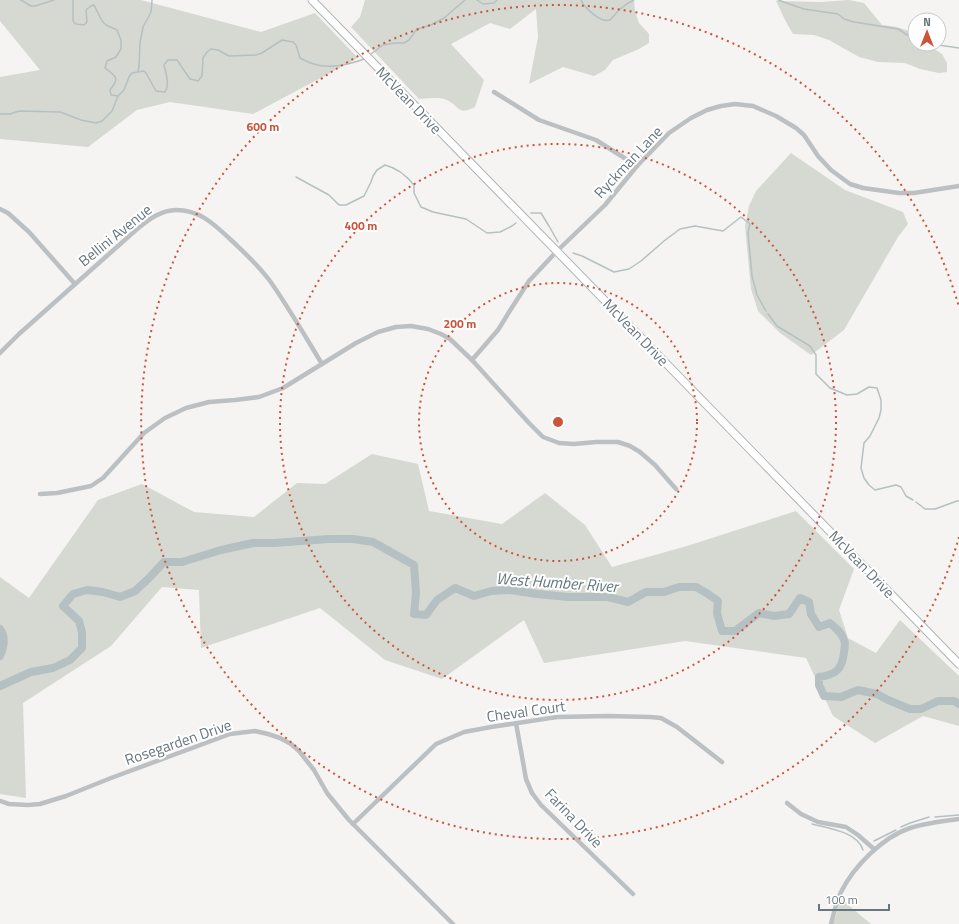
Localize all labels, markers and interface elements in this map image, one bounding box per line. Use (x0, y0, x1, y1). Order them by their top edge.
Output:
north arrow (907, 12, 947, 52)
text: N (923, 14, 931, 30)
street label: McVean Drive (371, 61, 447, 139)
text: 600 m (247, 117, 279, 136)
street label: Ryckman Lane (588, 121, 668, 203)
street label: Bellini Avenue (73, 198, 157, 272)
text: 400 m (345, 216, 377, 235)
street label: McVean Drive (598, 293, 674, 371)
text: 200 m (444, 314, 476, 333)
centre of rings (551, 415, 565, 429)
street label: McVean Drive (824, 525, 900, 603)
water label: West Humber River (495, 566, 621, 598)
street label: Cheval Court (485, 694, 568, 728)
street label: Rosegarden Drive (122, 713, 234, 771)
street label: Farina Drive (540, 783, 608, 853)
scale bar (819, 886, 889, 912)
text: 100 m (825, 890, 858, 909)

